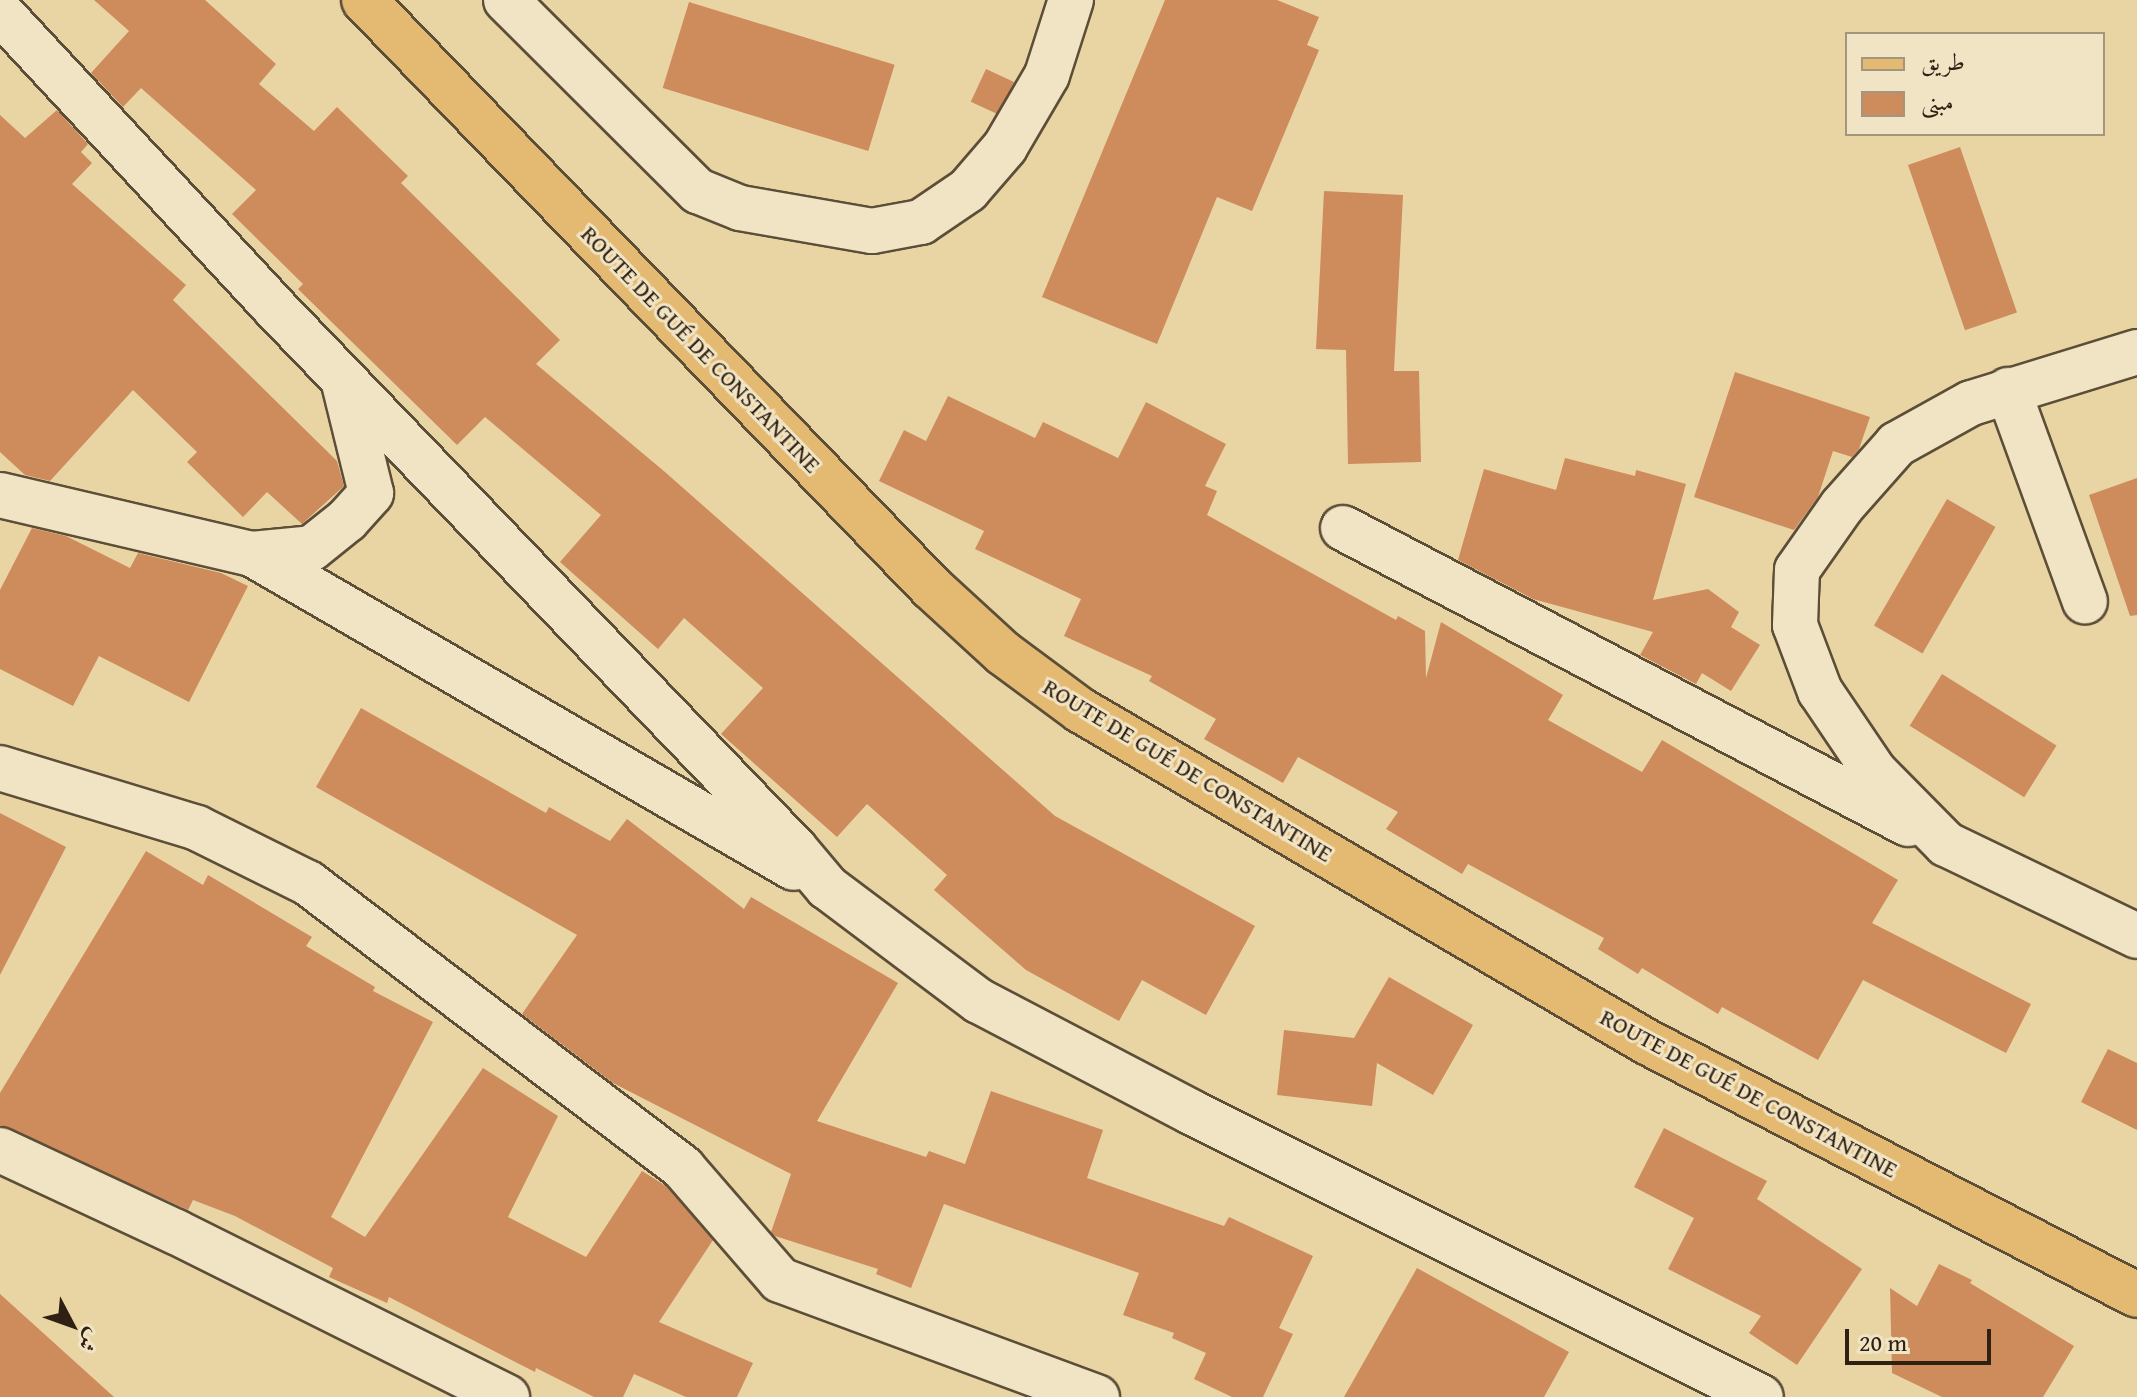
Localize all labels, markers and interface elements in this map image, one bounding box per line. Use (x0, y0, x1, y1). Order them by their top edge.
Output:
legend (1845, 32, 2105, 136)
text: طريق (1921, 44, 1965, 79)
text: مبنى (1921, 84, 1954, 119)
street label: ROUTE DE GUÉ DE CONSTANTINE (575, 219, 827, 479)
street label: ROUTE DE GUÉ DE CONSTANTINE (1038, 672, 1338, 868)
street label: ROUTE DE GUÉ DE CONSTANTINE (1595, 1002, 1903, 1184)
north arrow (32, 1285, 112, 1365)
scale bar (1849, 1313, 1995, 1363)
text: ش (71, 1322, 109, 1359)
text: 20 m (1859, 1325, 1907, 1360)

